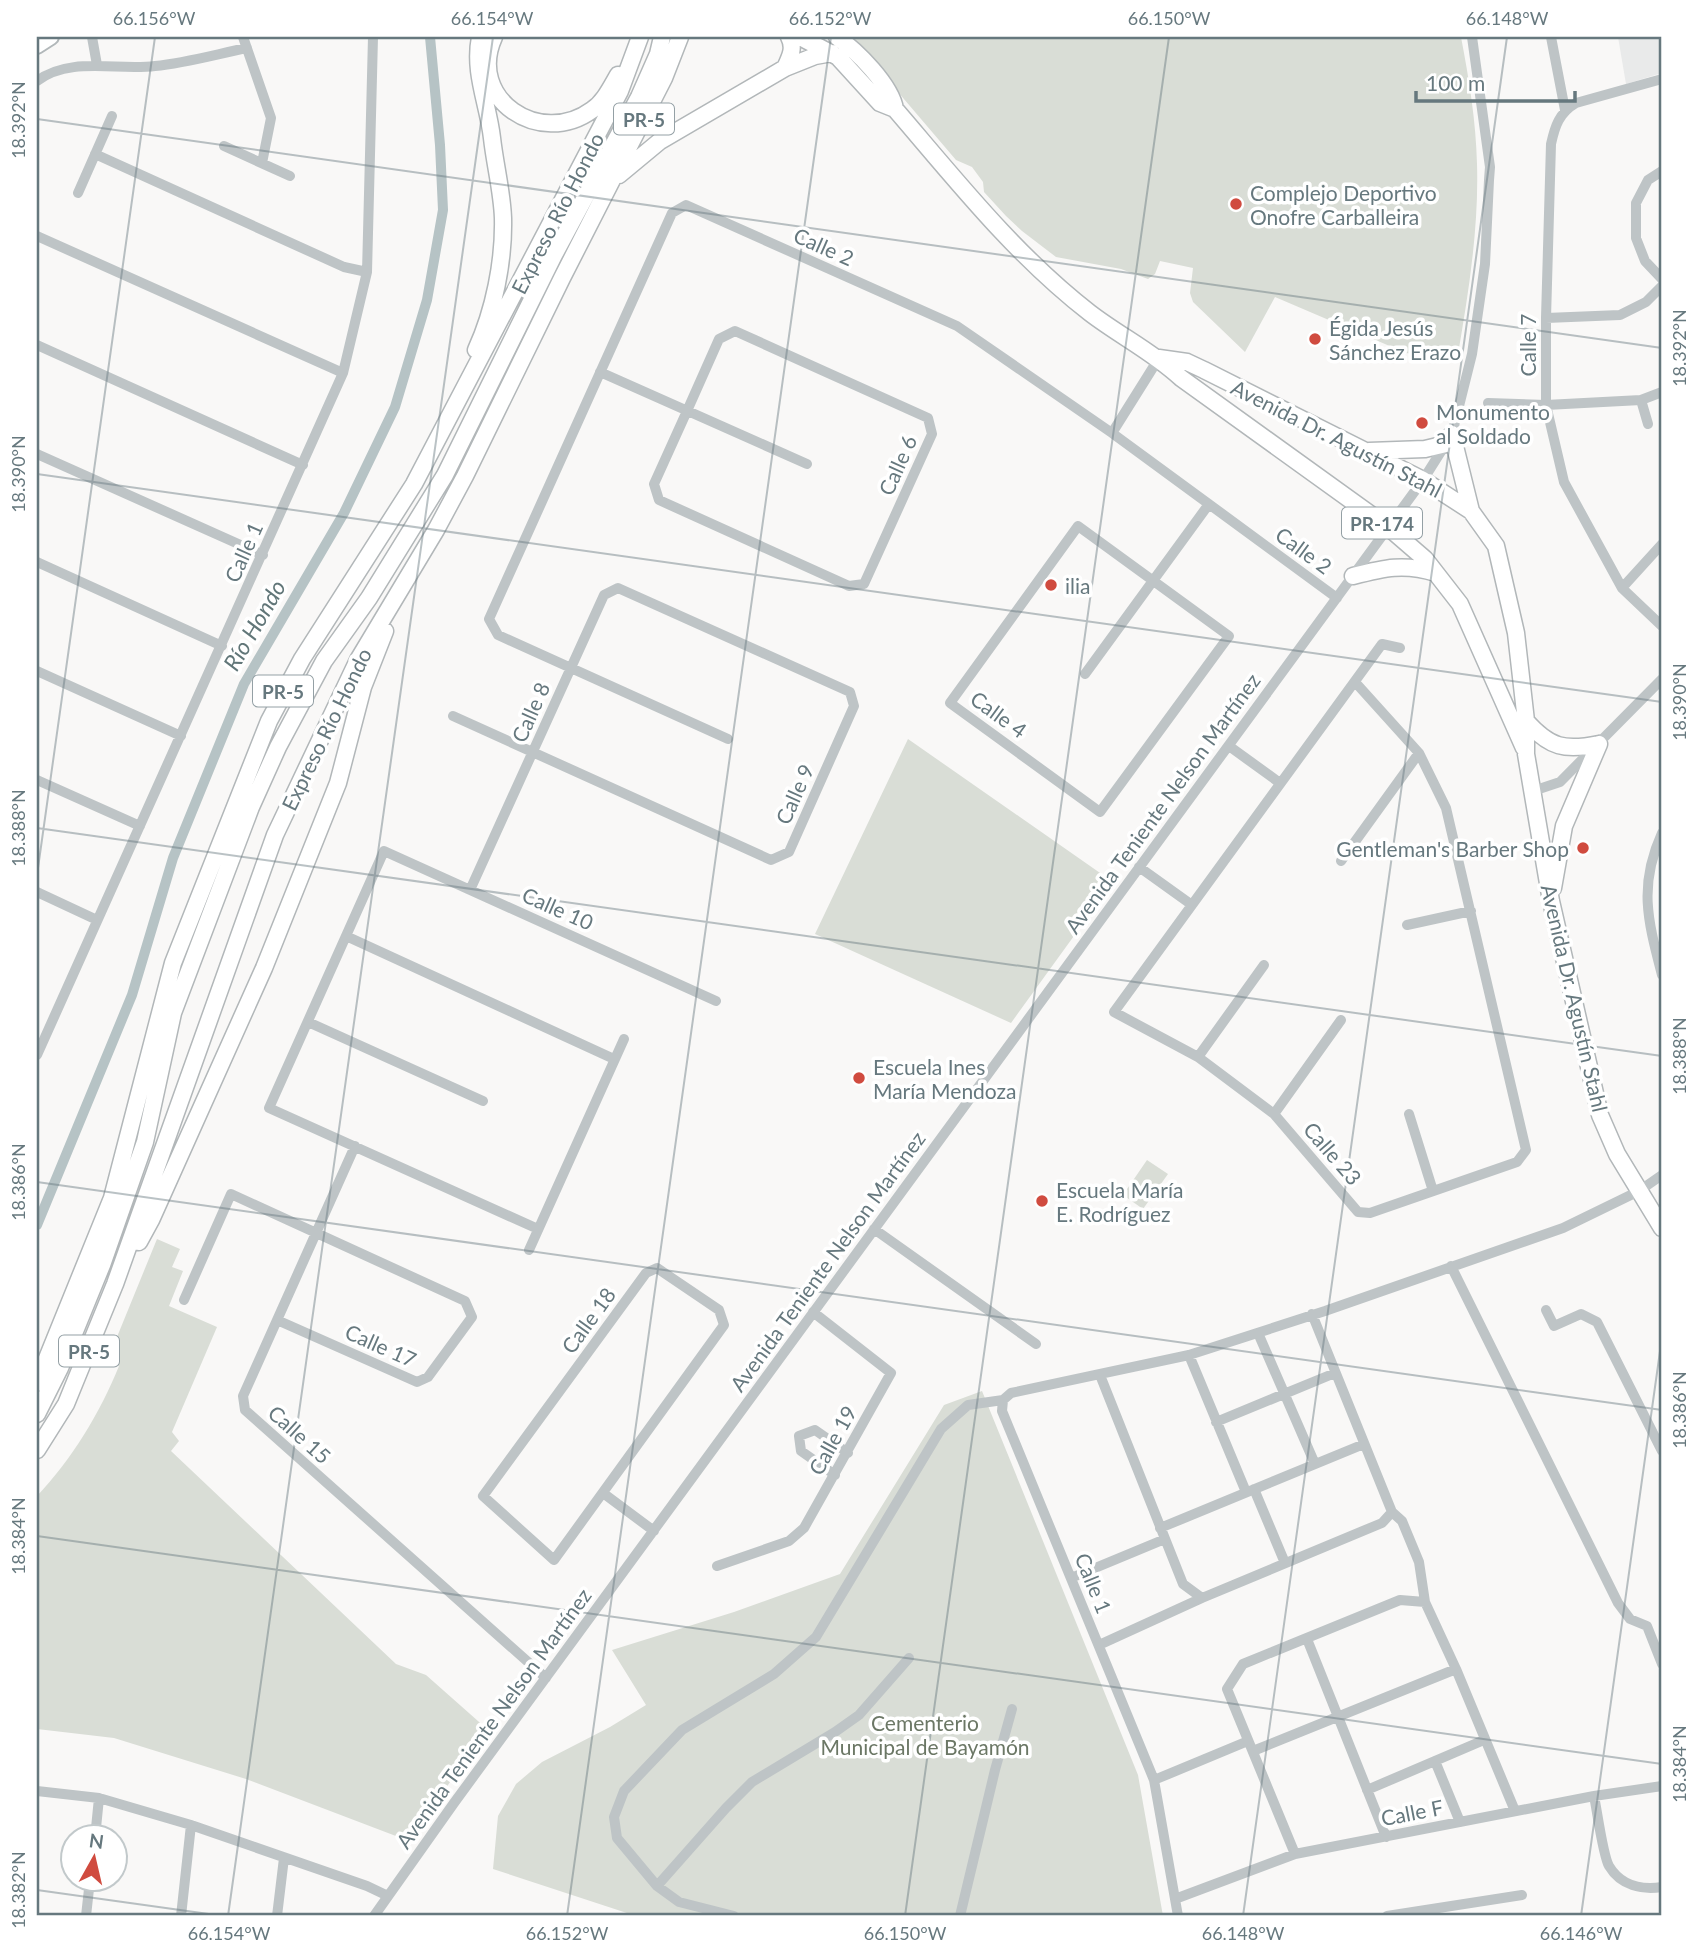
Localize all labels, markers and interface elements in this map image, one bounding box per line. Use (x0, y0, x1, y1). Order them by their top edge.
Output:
text: 66.156°W (113, 7, 196, 29)
text: 66.154°W (451, 7, 534, 29)
text: 66.152°W (789, 7, 872, 29)
text: 66.150°W (1128, 7, 1211, 29)
text: 66.148°W (1466, 7, 1549, 29)
scale bar (1416, 60, 1575, 104)
text: 100 m (1426, 70, 1485, 95)
text: 18.392°N (7, 81, 29, 159)
road number: PR-5 (614, 104, 674, 134)
street label: Expreso Río Hondo (506, 128, 608, 298)
place label: Complejo Deportivo Onofre Carballeira (1250, 180, 1437, 229)
marker: Complejo Deportivo Onofre Carballeira (1228, 196, 1244, 212)
street label: Calle 2 (790, 222, 858, 270)
text: 18.392°N (1668, 309, 1690, 387)
street label: Calle 7 (1515, 313, 1540, 377)
place label: Égida Jesús Sánchez Erazo (1329, 315, 1461, 364)
marker: Égida Jesús Sánchez Erazo (1307, 331, 1323, 347)
street label: Avenida Dr. Agustín Stahl (1228, 374, 1446, 502)
place label: Monumento al Soldado (1436, 399, 1550, 448)
marker: Monumento al Soldado (1414, 415, 1430, 431)
street label: Calle 6 (873, 431, 921, 499)
text: 18.390°N (7, 435, 29, 513)
road number: PR-174 (1342, 508, 1422, 538)
street label: Calle 1 (219, 518, 267, 586)
street label: Calle 2 (1271, 521, 1337, 579)
place label: ilia (1065, 573, 1090, 598)
water label: Río Hondo (217, 575, 291, 675)
marker: ilia (1043, 577, 1059, 593)
street label: Expreso Río Hondo (276, 644, 376, 814)
text: 18.390°N (1668, 663, 1690, 741)
street label: Avenida Teniente Nelson Martínez (1059, 668, 1265, 938)
road number: PR-5 (253, 676, 313, 706)
street label: Calle 8 (506, 678, 554, 746)
street label: Calle 4 (966, 685, 1032, 743)
street label: Calle 9 (770, 760, 818, 828)
text: 18.388°N (7, 789, 29, 867)
place label: Gentleman's Barber Shop (1336, 836, 1569, 861)
marker: Gentleman's Barber Shop (1575, 840, 1591, 856)
street label: Calle 10 (519, 881, 597, 935)
street label: Avenida Dr. Agustín Stahl (1537, 882, 1613, 1114)
text: 18.388°N (1668, 1017, 1690, 1095)
place label: Escuela Ines María Mendoza (873, 1054, 1016, 1103)
marker: Escuela Ines María Mendoza (851, 1070, 867, 1086)
street label: Calle 23 (1299, 1116, 1367, 1190)
street label: Avenida Teniente Nelson Martínez (724, 1126, 930, 1396)
text: 18.386°N (7, 1143, 29, 1221)
place label: Escuela María E. Rodríguez (1056, 1177, 1183, 1226)
marker: Escuela María E. Rodríguez (1034, 1193, 1050, 1209)
street label: Calle 18 (556, 1282, 620, 1358)
street label: Calle 17 (342, 1318, 420, 1372)
road number: PR-5 (59, 1336, 119, 1366)
text: 18.386°N (1668, 1371, 1690, 1449)
street label: Calle 15 (264, 1400, 336, 1468)
street label: Calle 19 (803, 1401, 861, 1479)
text: 18.384°N (7, 1497, 29, 1575)
street label: Calle 1 (1071, 1549, 1117, 1617)
street label: Avenida Teniente Nelson Martínez (390, 1583, 596, 1853)
park label: Cementerio Municipal de Bayamón (820, 1710, 1030, 1759)
text: 18.384°N (1668, 1725, 1690, 1803)
street label: Calle F (1379, 1794, 1445, 1830)
north arrow (60, 1824, 130, 1894)
text: N (88, 1828, 105, 1853)
text: 18.382°N (7, 1851, 29, 1929)
text: 66.154°W (188, 1922, 271, 1944)
text: 66.152°W (526, 1922, 609, 1944)
text: 66.150°W (864, 1922, 947, 1944)
text: 66.148°W (1202, 1922, 1285, 1944)
text: 66.146°W (1540, 1922, 1623, 1944)

